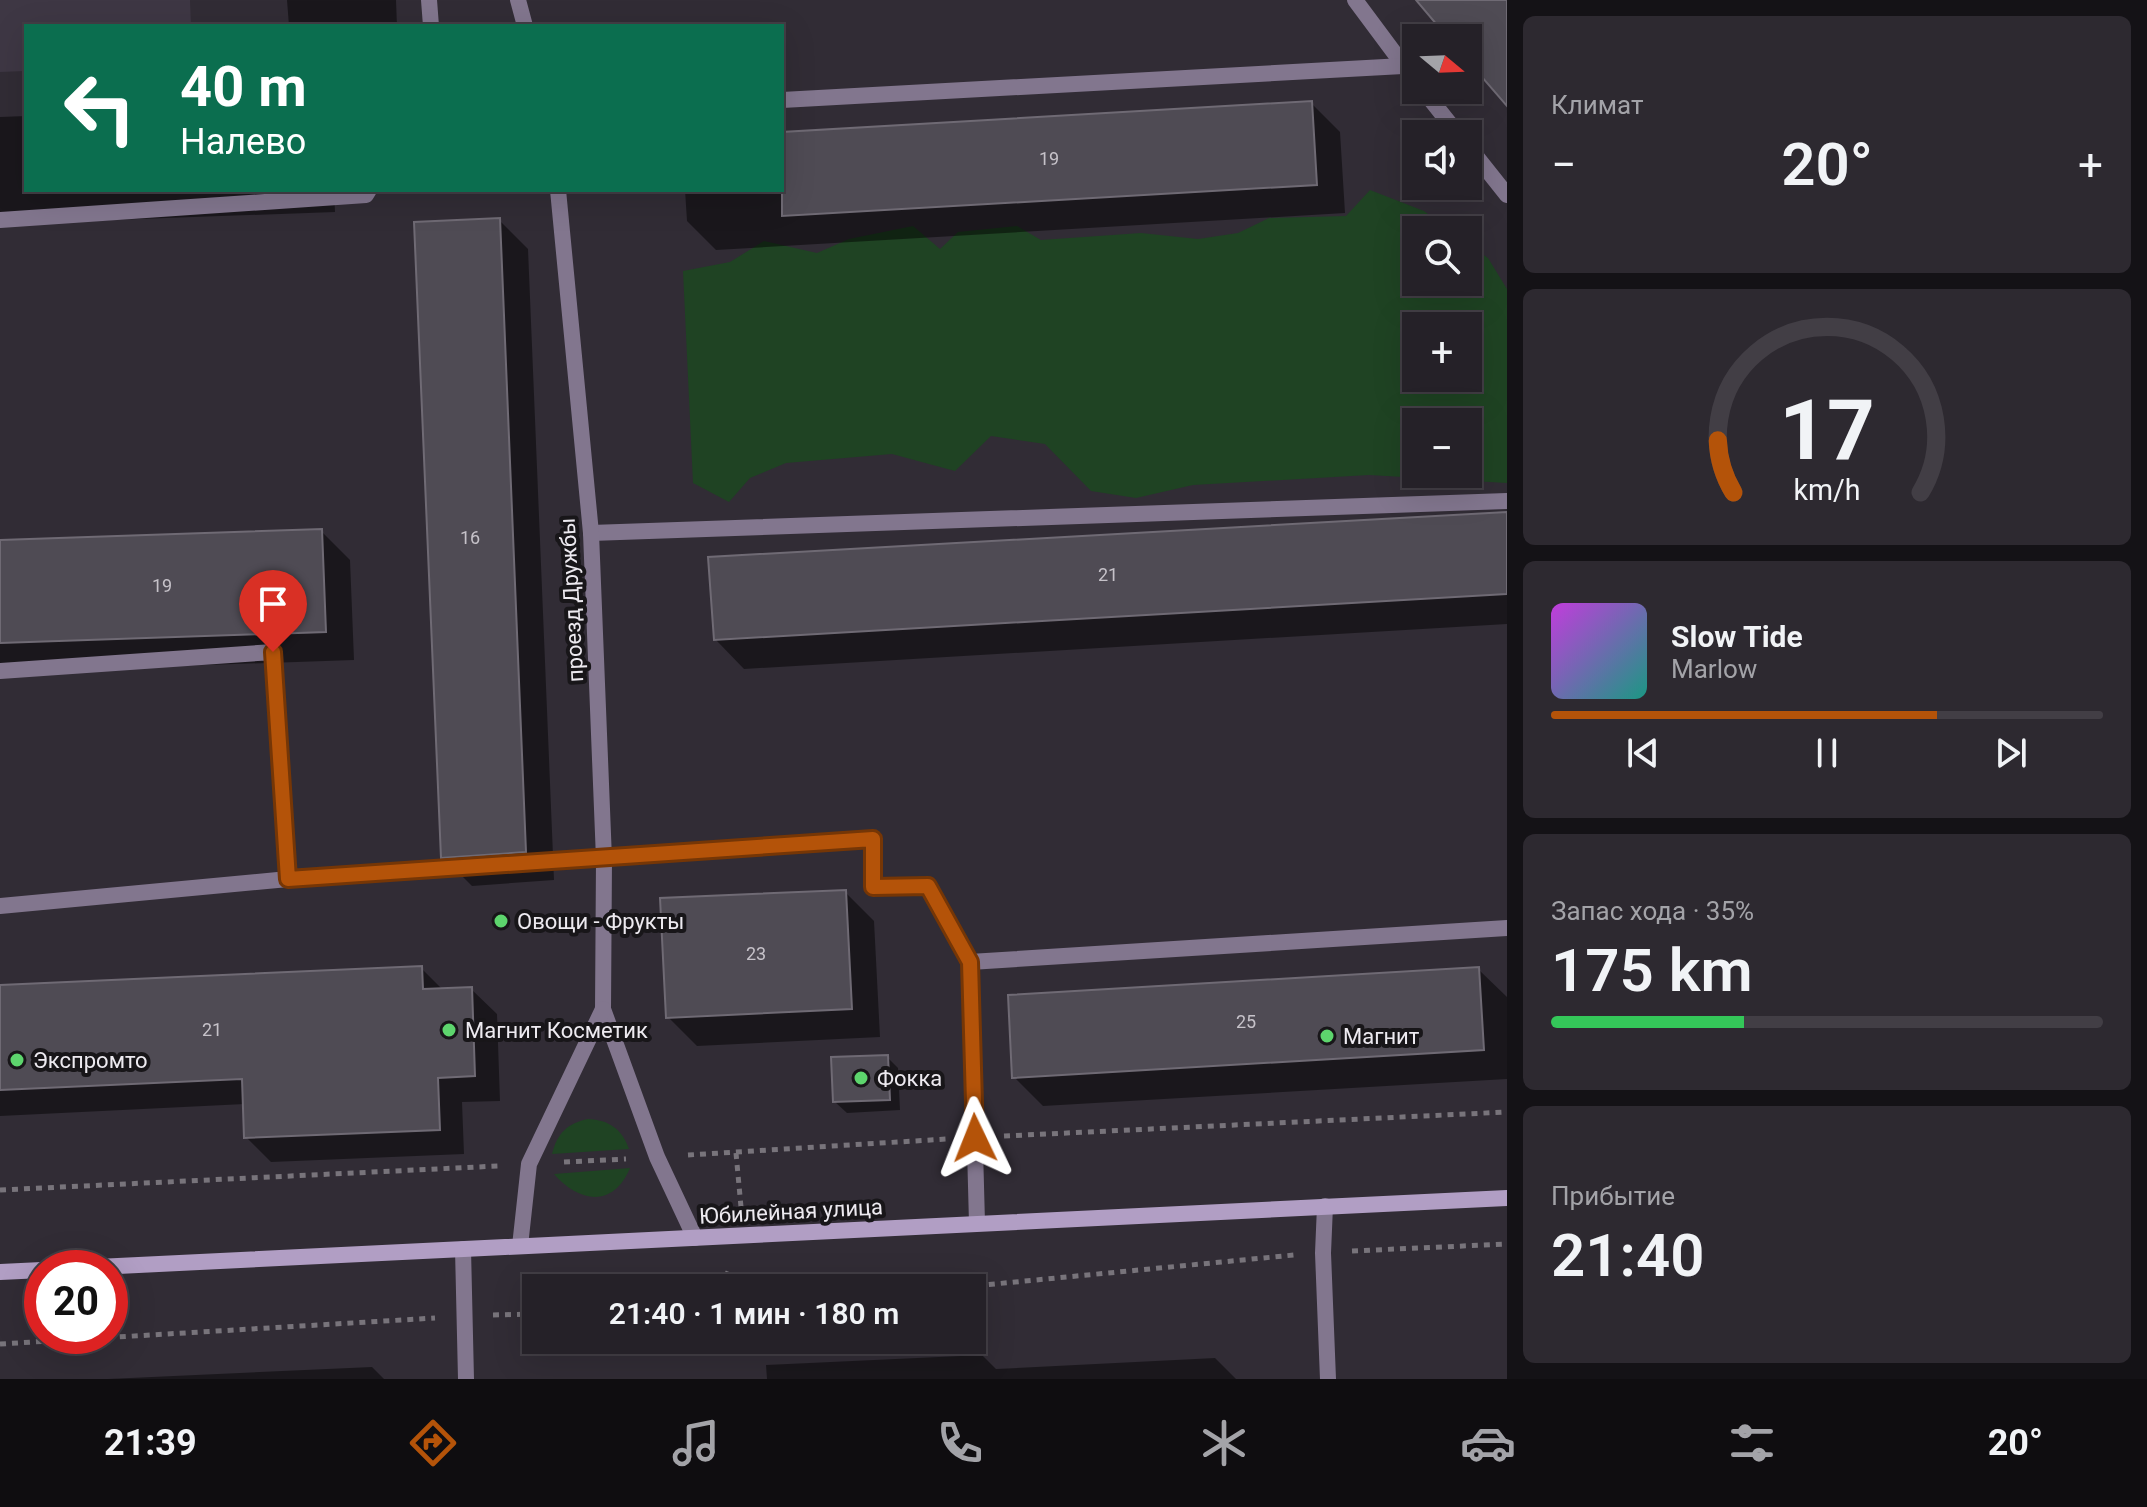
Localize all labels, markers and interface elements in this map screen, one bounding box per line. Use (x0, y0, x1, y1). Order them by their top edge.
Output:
north arrow (1402, 24, 1482, 104)
map controls (1402, 24, 1482, 488)
text: 40 m (180, 54, 307, 120)
icon: left (48, 56, 152, 160)
text: Климат (1551, 90, 1643, 120)
button: sound (1402, 120, 1482, 200)
text: Налево (180, 121, 306, 163)
text: 20° (1781, 129, 1873, 200)
text: − (1551, 139, 1576, 191)
text: + (2078, 139, 2103, 191)
house number: 19 (1039, 148, 1059, 169)
button: search (1402, 216, 1482, 296)
button: + (1402, 312, 1482, 392)
text: 17 (1779, 381, 1875, 478)
button: − (1402, 408, 1482, 488)
text: km/h (1793, 473, 1861, 507)
street label: проезд Дружбы (555, 517, 588, 683)
house number: 16 (460, 527, 480, 548)
house number: 21 (1098, 564, 1118, 585)
pin (239, 570, 307, 652)
house number: 19 (152, 575, 172, 596)
icon: arrive (251, 582, 295, 626)
text: Slow Tide (1671, 619, 1803, 654)
text: Marlow (1671, 654, 1757, 684)
icon: previous (1621, 731, 1665, 775)
icon: pause (1805, 731, 1849, 775)
icon: next (1989, 731, 2033, 775)
text: Запас хода · 35% (1551, 896, 1754, 926)
place label: Овощи - Фрукты (517, 909, 684, 934)
marker: Овощи - Фрукты (492, 912, 510, 930)
text: 175 km (1551, 935, 1753, 1006)
house number: 23 (746, 943, 766, 964)
house number: 25 (1236, 1011, 1256, 1032)
place label: Магнит Косметик (465, 1018, 648, 1043)
house number: 21 (202, 1019, 222, 1040)
marker: Магнит Косметик (440, 1021, 458, 1039)
place label: Магнит (1343, 1024, 1420, 1049)
marker: Магнит (1318, 1027, 1336, 1045)
place label: Экспромто (33, 1048, 148, 1073)
marker: Экспромто (8, 1051, 26, 1069)
place label: Фокка (877, 1066, 942, 1091)
marker: Фокка (852, 1069, 870, 1087)
position arrow (933, 1096, 1017, 1180)
text: Прибытие (1551, 1181, 1675, 1211)
street label: Юбилейная улица (698, 1194, 884, 1229)
text: 21:40 (1551, 1220, 1704, 1291)
speed limit sign: 20 (24, 1250, 128, 1354)
text: 21:40 · 1 мин · 180 m (609, 1296, 899, 1331)
icon: directions (405, 1415, 461, 1471)
icon: music (668, 1415, 724, 1471)
icon: phone (932, 1415, 988, 1471)
icon: climate (1196, 1415, 1252, 1471)
icon: car (1460, 1415, 1516, 1471)
icon: filters (1724, 1415, 1780, 1471)
text: 21:39 (104, 1422, 197, 1464)
text: 20° (1988, 1422, 2043, 1464)

